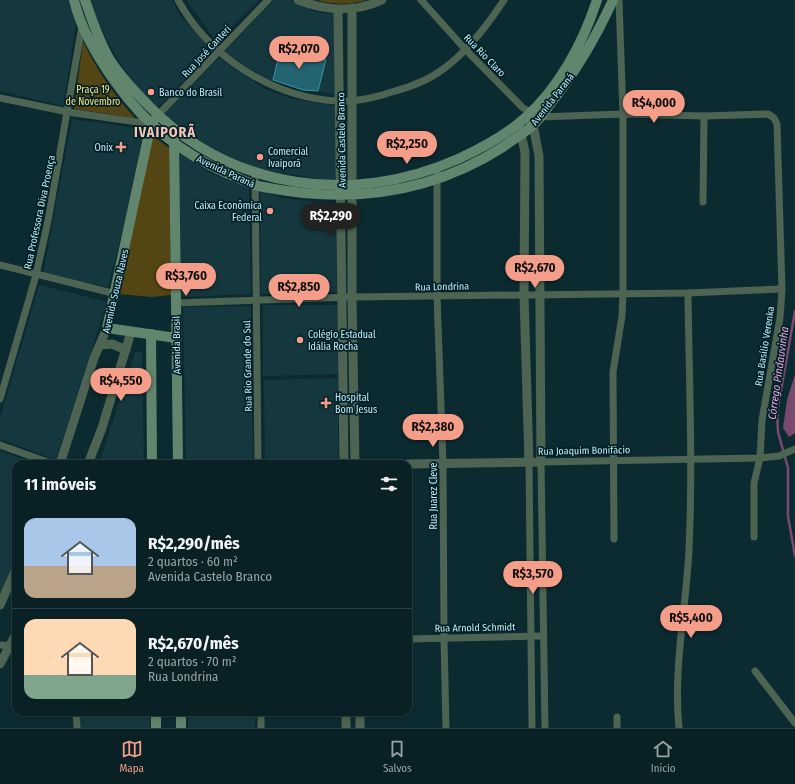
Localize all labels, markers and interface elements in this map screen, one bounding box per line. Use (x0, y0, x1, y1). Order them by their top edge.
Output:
street label: Rua José Canteri (180, 23, 234, 80)
street label: Rua Rio Claro (461, 32, 508, 79)
pin: R$2,070 (262, 36, 336, 70)
text: R$2,070 (278, 41, 320, 56)
street label: Avenida Paraná (529, 71, 577, 128)
park label: Praça 19 de Novembro (66, 84, 120, 108)
marker: Banco do Brasil (146, 87, 156, 97)
place label: Banco do Brasil (159, 87, 223, 99)
pin: R$4,000 (617, 90, 691, 124)
street label: Avenida Castelo Branco (335, 92, 349, 188)
text: R$4,000 (632, 95, 676, 110)
district label: IVAIPORÃ (134, 123, 196, 141)
pin: R$2,250 (370, 131, 444, 165)
text: R$2,250 (386, 136, 428, 151)
place label: Onix (95, 142, 114, 154)
marker: Onix (116, 142, 126, 152)
place label: Comercial Ivaiporã (268, 146, 309, 170)
marker: Comercial Ivaiporã (255, 152, 265, 162)
street label: Avenida Paraná (195, 153, 257, 191)
street label: Rua Professora Diva Proença (22, 154, 58, 270)
place label: Caixa Econômica Federal (194, 200, 262, 224)
pin: R$2,290 (294, 203, 368, 237)
marker: Caixa Econômica Federal (265, 206, 275, 216)
text: R$2,290 (310, 208, 352, 223)
street label: Avenida Souza Naves (100, 248, 131, 334)
pin: R$2,670 (498, 255, 572, 289)
text: R$2,670 (514, 260, 556, 275)
pin: R$3,760 (149, 263, 223, 297)
text: R$3,760 (165, 268, 207, 283)
pin: R$2,850 (262, 274, 336, 308)
text: R$2,850 (278, 279, 320, 294)
street label: Rua Londrina (415, 281, 469, 293)
street label: Rua Basílio Verenka (752, 305, 777, 387)
street label: Avenida Brasil (170, 316, 184, 374)
street label: Rua Rio Grande do Sul (241, 320, 255, 412)
water label: Córrego Pindauvinha (766, 325, 792, 420)
place label: Colégio Estadual Idália Rocha (308, 329, 376, 353)
marker: Colégio Estadual Idália Rocha (295, 335, 305, 345)
pin: R$4,550 (84, 368, 158, 402)
text: R$4,550 (99, 373, 143, 388)
place label: Hospital Bom Jesus (335, 392, 377, 416)
marker: Hospital Bom Jesus (320, 397, 332, 409)
pin: R$2,380 (396, 414, 470, 448)
text: R$2,380 (412, 419, 454, 434)
street label: Rua Joaquim Bonifácio (538, 444, 630, 458)
street label: Rua Juarez Cleve (428, 462, 440, 530)
icon: filters (378, 473, 400, 495)
text: 11 imóveis (24, 474, 96, 495)
text: R$2,290/mês (148, 533, 240, 554)
icon: home (56, 534, 104, 582)
text: 2 quartos · 60 m² (148, 554, 238, 569)
pin: R$3,570 (496, 561, 570, 595)
text: R$3,570 (512, 566, 554, 581)
text: Avenida Castelo Branco (148, 569, 272, 584)
pin: R$5,400 (654, 605, 728, 639)
text: R$5,400 (669, 610, 713, 625)
street label: Rua Arnold Schmidt (434, 621, 516, 635)
text: R$2,670/mês (148, 633, 239, 654)
icon: home (56, 635, 104, 683)
text: 2 quartos · 70 m² (148, 654, 236, 669)
text: Rua Londrina (148, 669, 218, 684)
tab: Mapa (120, 738, 144, 775)
tab: Salvos (383, 738, 412, 775)
tab: Início (651, 738, 675, 775)

